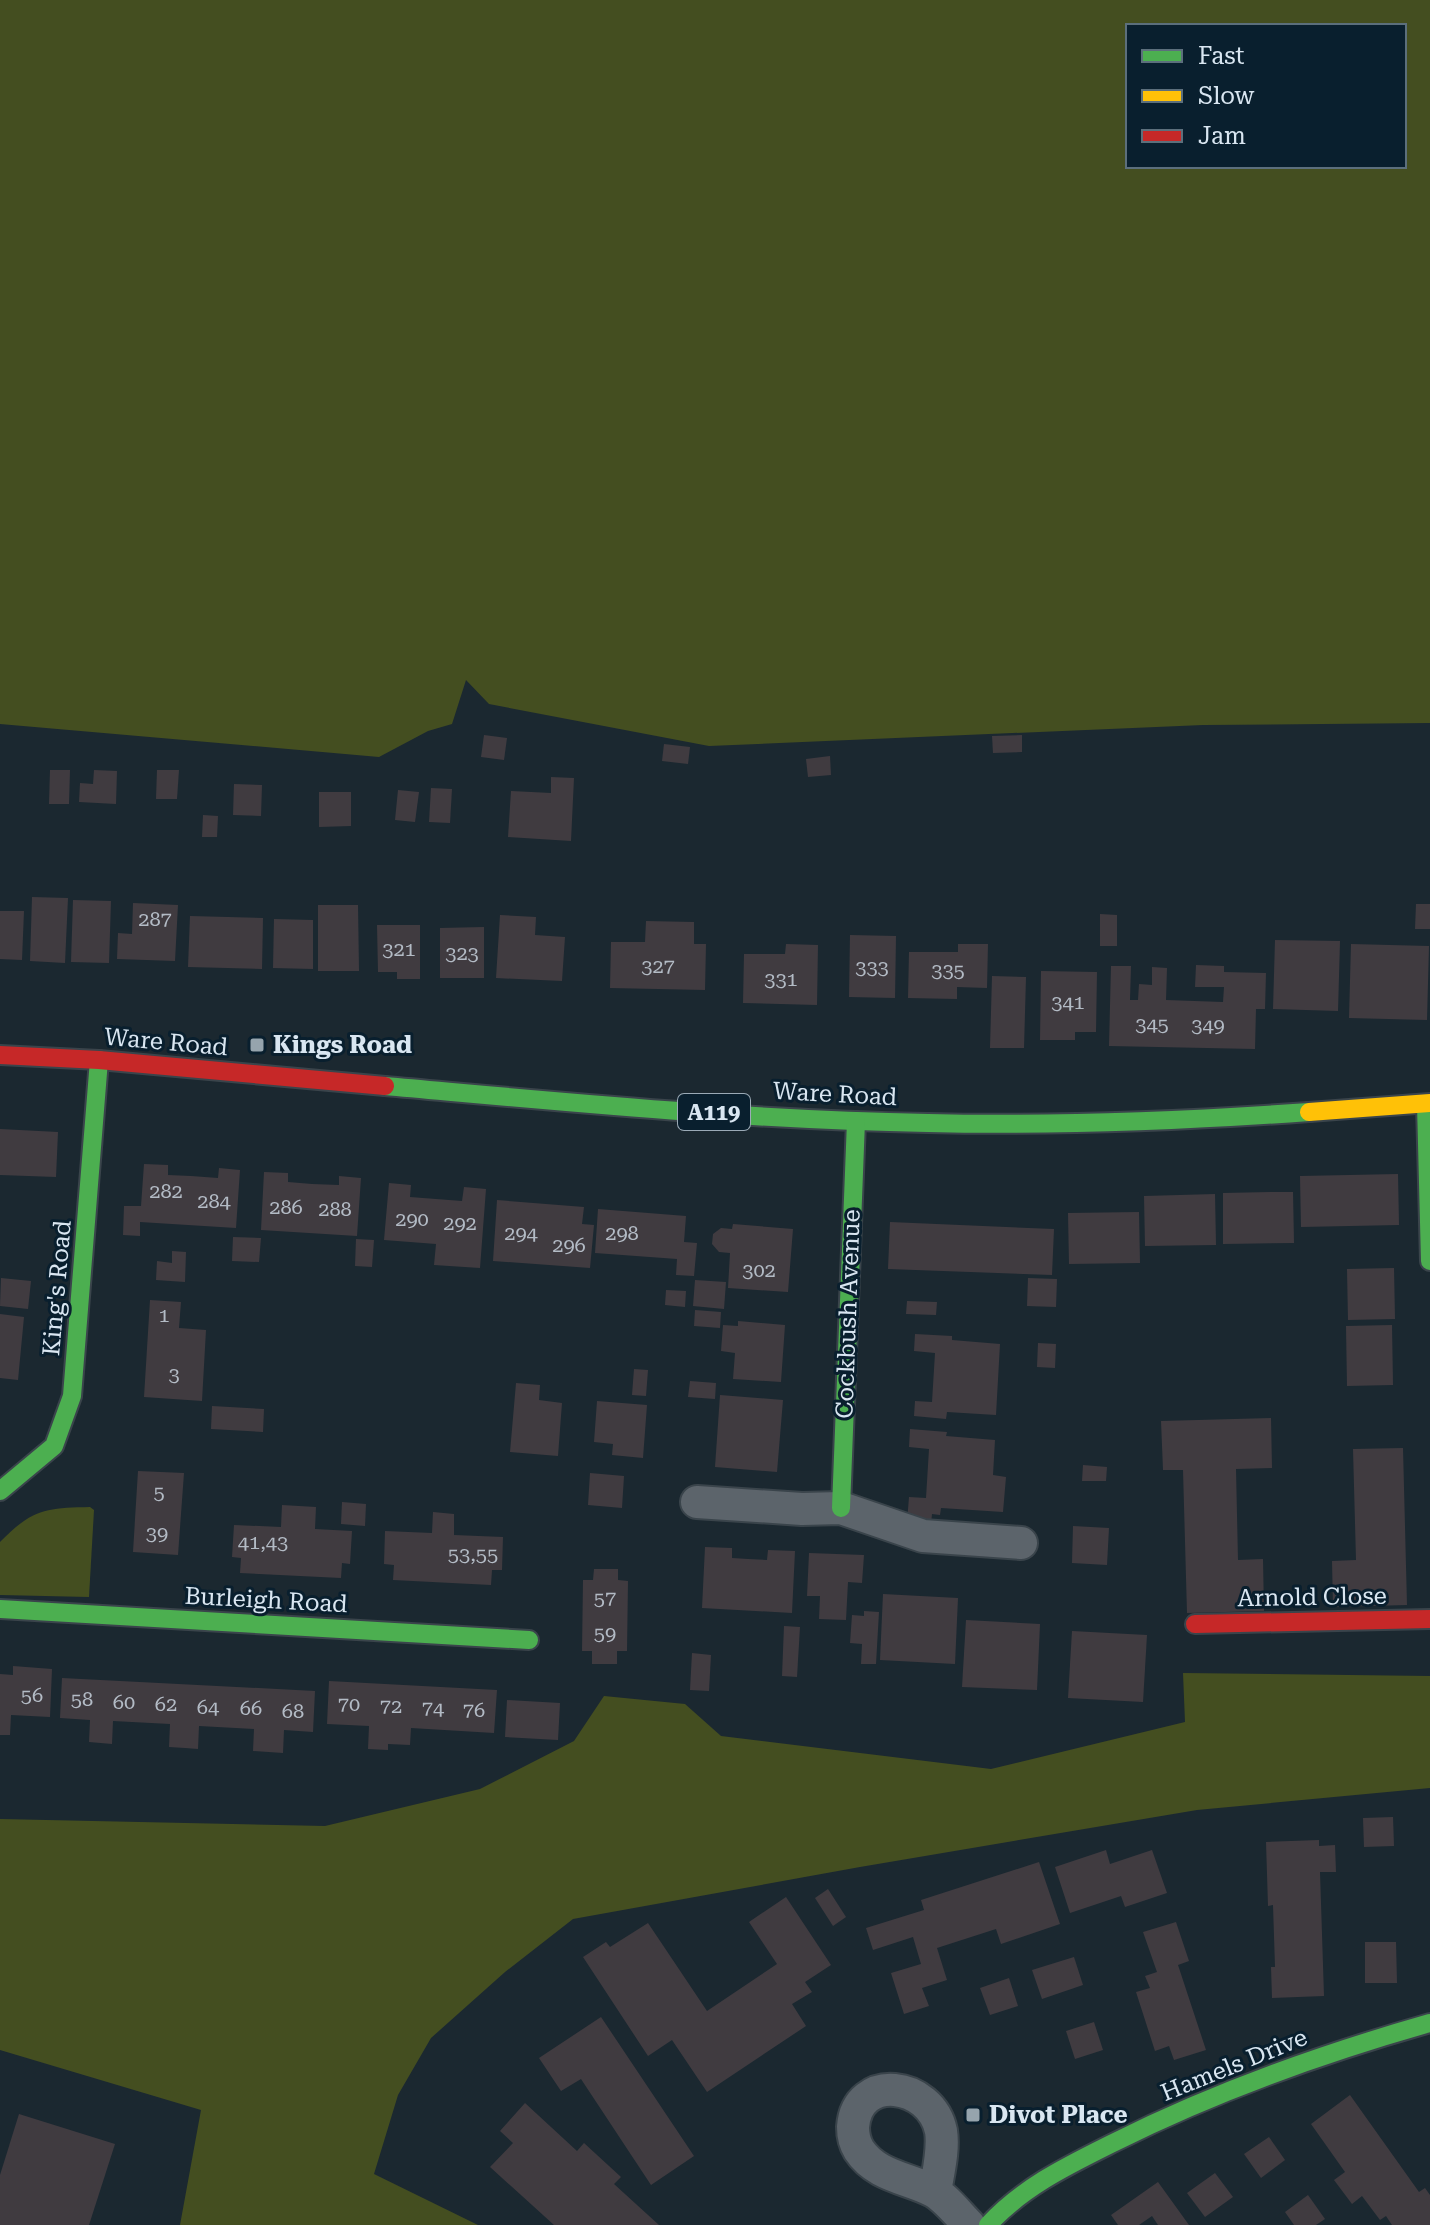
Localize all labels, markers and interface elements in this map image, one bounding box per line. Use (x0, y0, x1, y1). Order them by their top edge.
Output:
legend (1126, 24, 1406, 168)
text: Fast (1198, 42, 1245, 70)
text: Slow (1198, 82, 1255, 110)
text: Jam (1198, 122, 1246, 150)
house number: 287 (138, 907, 172, 931)
house number: 321 (382, 937, 416, 961)
house number: 323 (445, 941, 479, 965)
house number: 327 (641, 954, 675, 978)
house number: 333 (855, 955, 889, 979)
house number: 335 (931, 958, 965, 982)
house number: 331 (764, 967, 798, 991)
house number: 341 (1051, 990, 1085, 1014)
house number: 345 (1135, 1012, 1169, 1036)
house number: 349 (1191, 1013, 1225, 1037)
street label: Ware Road (103, 1023, 229, 1061)
place label: Kings Road (273, 1031, 412, 1059)
marker: Kings Road (248, 1036, 266, 1054)
street label: Ware Road (772, 1077, 898, 1111)
road number: A119 (678, 1094, 750, 1130)
house number: 282 (149, 1179, 183, 1203)
house number: 284 (197, 1189, 232, 1213)
house number: 286 (269, 1195, 303, 1219)
house number: 288 (318, 1197, 352, 1221)
house number: 290 (395, 1207, 429, 1231)
street label: Cockbush Avenue (830, 1209, 866, 1419)
house number: 292 (443, 1211, 477, 1235)
street label: King's Road (37, 1219, 77, 1357)
house number: 294 (504, 1221, 539, 1245)
house number: 298 (605, 1221, 639, 1245)
house number: 296 (552, 1233, 586, 1257)
house number: 302 (742, 1258, 776, 1282)
house number: 1 (158, 1303, 170, 1327)
house number: 3 (168, 1362, 180, 1386)
house number: 5 (153, 1480, 165, 1504)
house number: 39 (146, 1521, 168, 1545)
house number: 41,43 (238, 1530, 288, 1554)
house number: 53,55 (448, 1542, 498, 1566)
street label: Burleigh Road (184, 1582, 348, 1618)
street label: Arnold Close (1237, 1582, 1387, 1612)
house number: 57 (594, 1586, 616, 1610)
house number: 59 (594, 1621, 616, 1645)
house number: 56 (21, 1683, 43, 1707)
house number: 58 (71, 1687, 93, 1711)
house number: 60 (113, 1690, 135, 1714)
house number: 62 (155, 1692, 177, 1716)
house number: 70 (338, 1692, 360, 1716)
house number: 72 (380, 1694, 402, 1718)
house number: 64 (197, 1695, 220, 1719)
house number: 66 (240, 1696, 262, 1720)
house number: 74 (422, 1696, 445, 1720)
house number: 76 (463, 1698, 485, 1722)
house number: 68 (282, 1699, 304, 1723)
street label: Hamels Drive (1157, 2023, 1311, 2107)
place label: Divot Place (989, 2101, 1128, 2129)
marker: Divot Place (964, 2106, 982, 2124)

